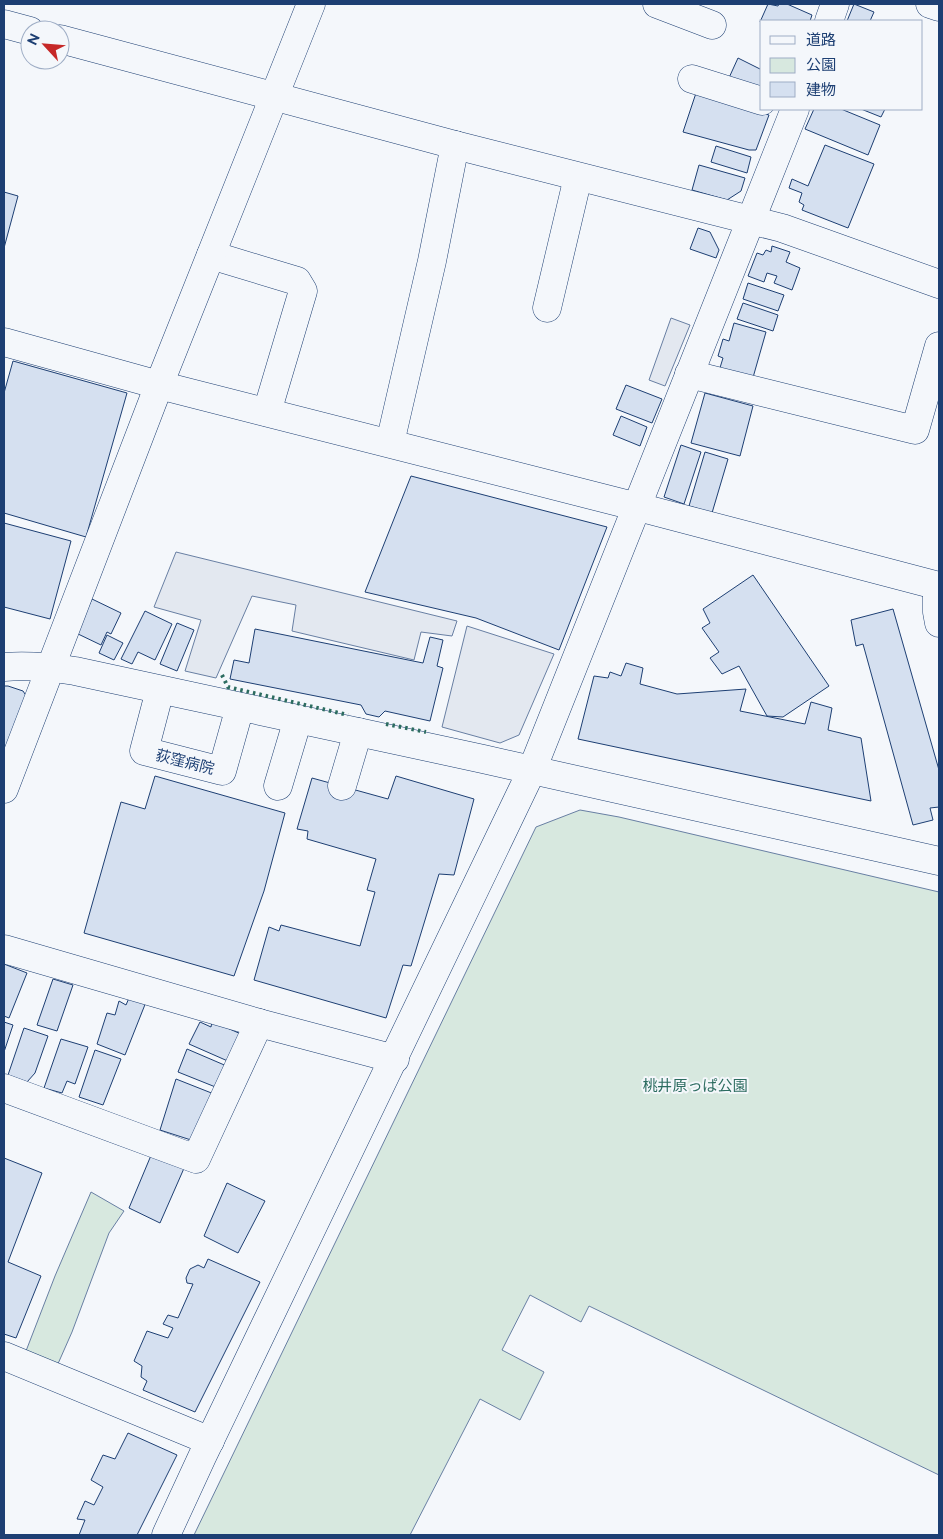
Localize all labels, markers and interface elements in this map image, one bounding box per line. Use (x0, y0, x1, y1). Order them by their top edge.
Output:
north arrow (20, 20, 70, 70)
legend (760, 20, 923, 110)
text: N (24, 31, 43, 48)
text: 道路 (806, 31, 836, 49)
text: 公園 (806, 56, 836, 74)
text: 建物 (806, 81, 836, 99)
street label: 荻窪病院 (154, 746, 216, 778)
park label: 桃井原っぱ公園 (642, 1077, 748, 1095)

